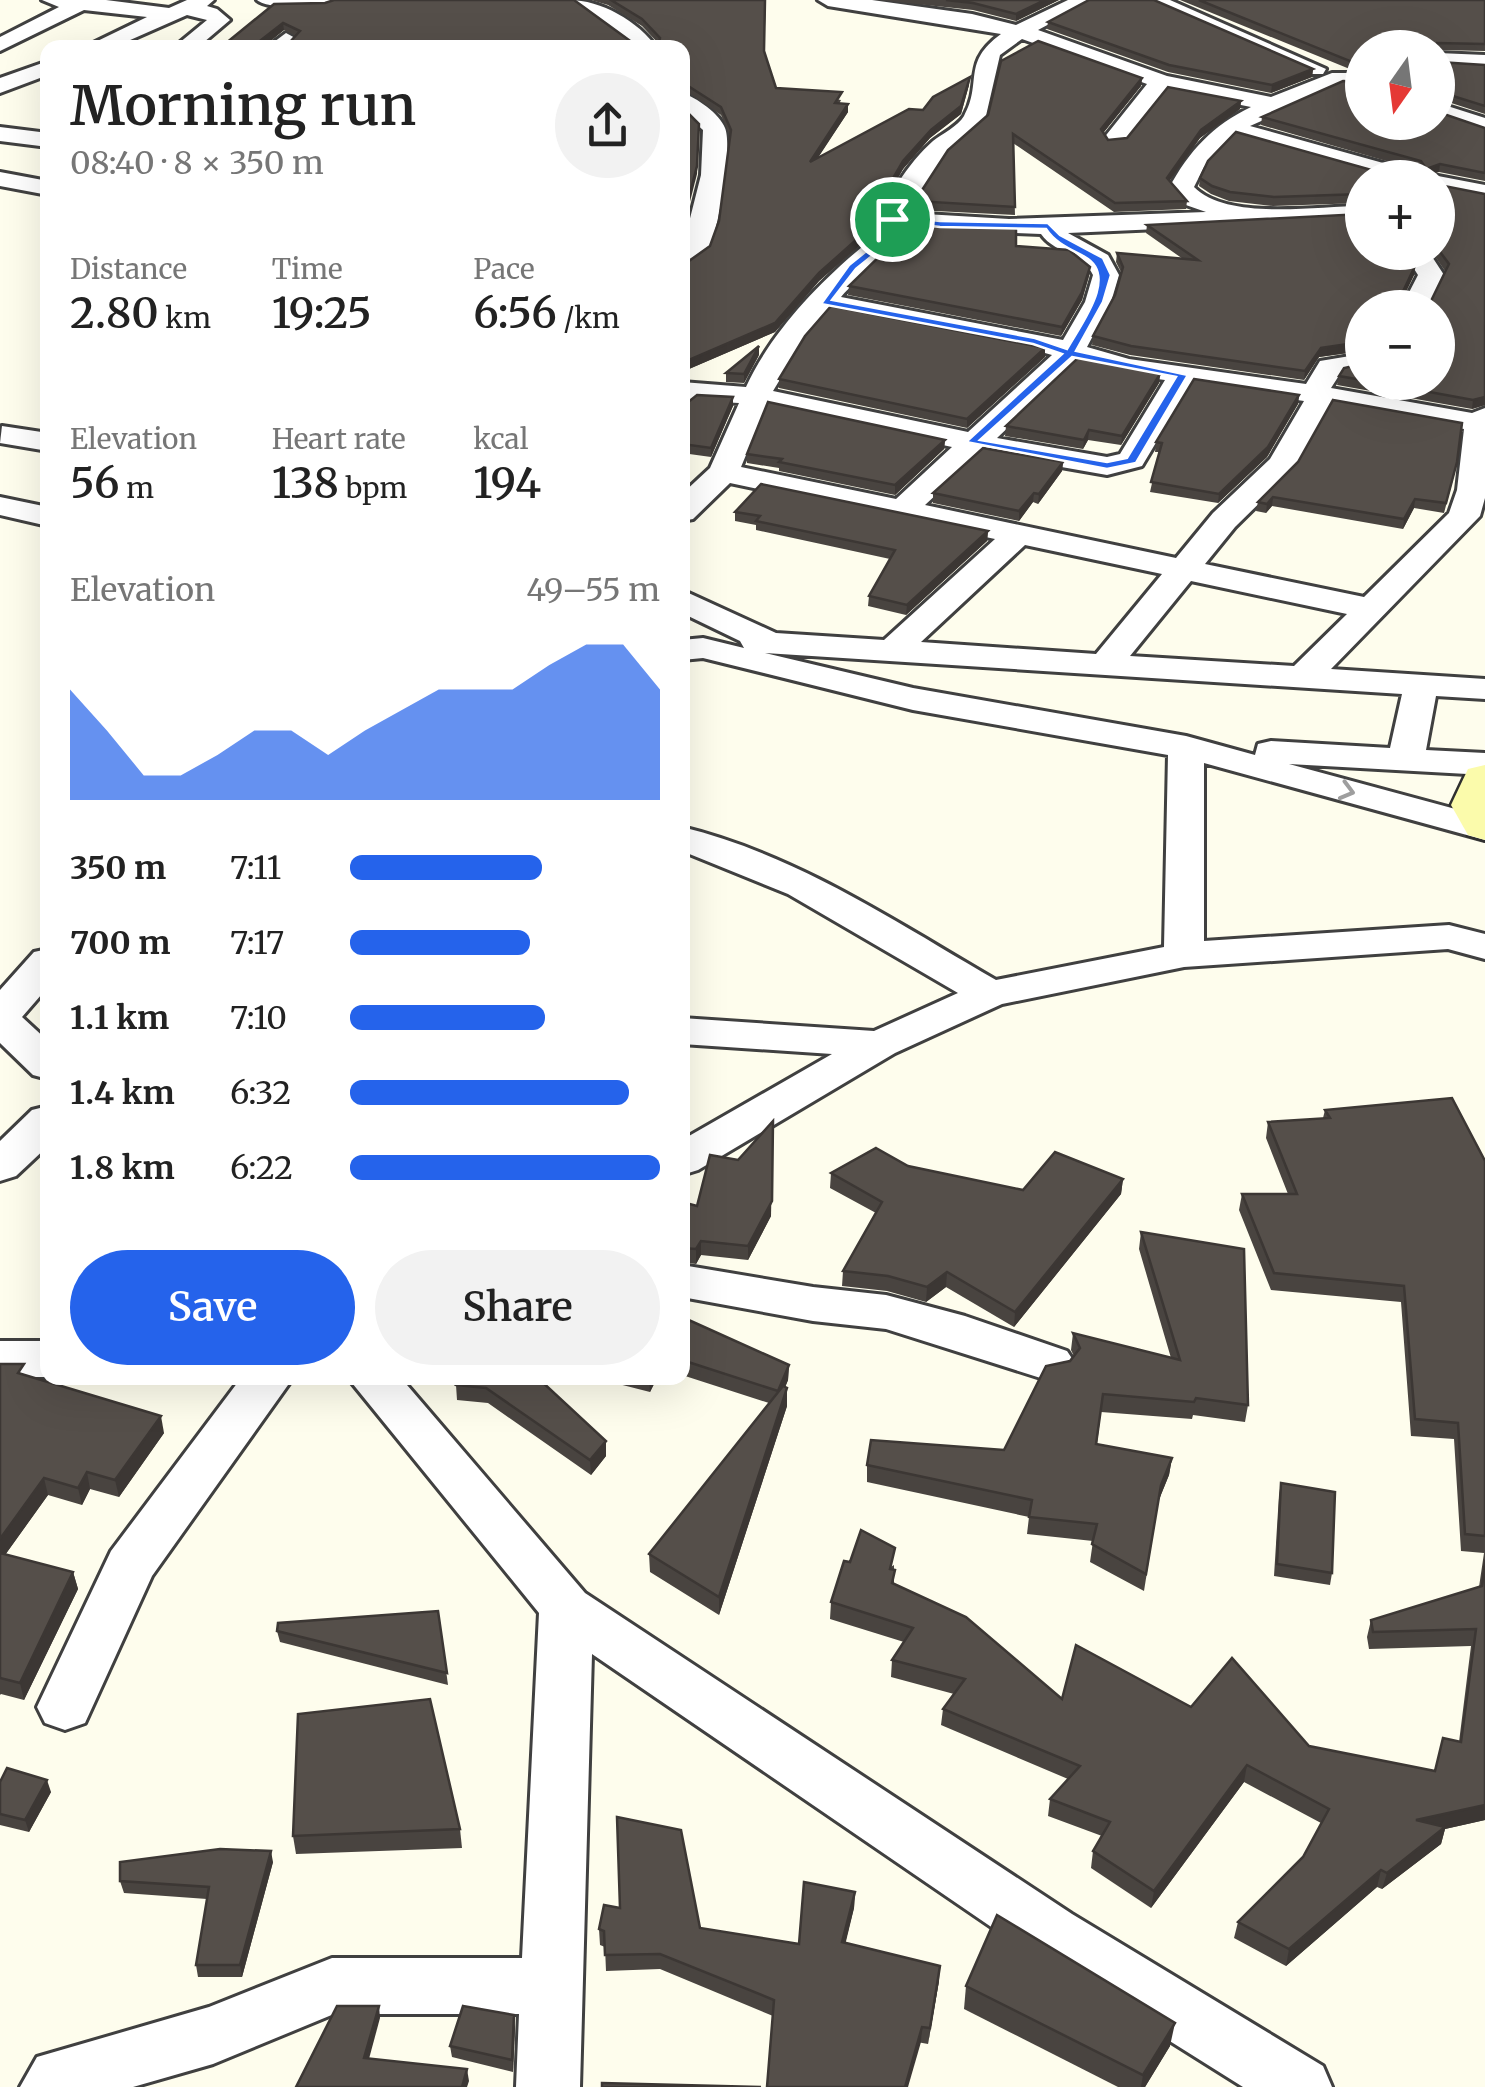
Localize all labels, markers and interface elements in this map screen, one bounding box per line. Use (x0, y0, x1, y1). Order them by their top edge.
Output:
north arrow (1345, 30, 1455, 140)
map controls (1345, 30, 1455, 400)
text: Morning run (70, 71, 416, 140)
button: share (555, 73, 660, 178)
text: 08:40 · 8 × 350 m (70, 143, 324, 183)
button: + (1345, 160, 1455, 270)
pin (850, 177, 935, 262)
icon: arrive (865, 192, 920, 247)
text: Distance (70, 251, 187, 287)
text: Time (272, 251, 343, 287)
text: Pace (473, 251, 535, 287)
text: 2.80 (70, 287, 159, 339)
text: 19:25 (272, 287, 372, 339)
text: 6:56 (473, 287, 557, 339)
button: − (1345, 290, 1455, 400)
text: km (159, 300, 211, 336)
text: /km (557, 300, 620, 336)
text: Elevation (70, 421, 197, 457)
text: Heart rate (272, 421, 406, 457)
text: kcal (473, 421, 528, 457)
text: 56 (70, 457, 120, 509)
text: 138 (272, 457, 339, 509)
text: 194 (473, 457, 541, 509)
text: m (120, 470, 154, 506)
text: bpm (339, 470, 407, 506)
text: Elevation (70, 570, 215, 610)
text: 49–55 m (526, 570, 660, 610)
one-way arrow (1338, 779, 1355, 800)
text: 350 m (70, 848, 166, 888)
text: 7:11 (230, 848, 281, 888)
text: 700 m (70, 923, 170, 963)
text: 7:17 (230, 923, 284, 963)
text: 1.1 km (70, 998, 169, 1038)
text: 7:10 (230, 998, 287, 1038)
text: 1.4 km (70, 1073, 175, 1113)
text: 6:32 (230, 1073, 291, 1113)
text: 1.8 km (70, 1148, 175, 1188)
text: 6:22 (230, 1148, 293, 1188)
button: Save (70, 1250, 355, 1365)
button: Share (375, 1250, 660, 1365)

